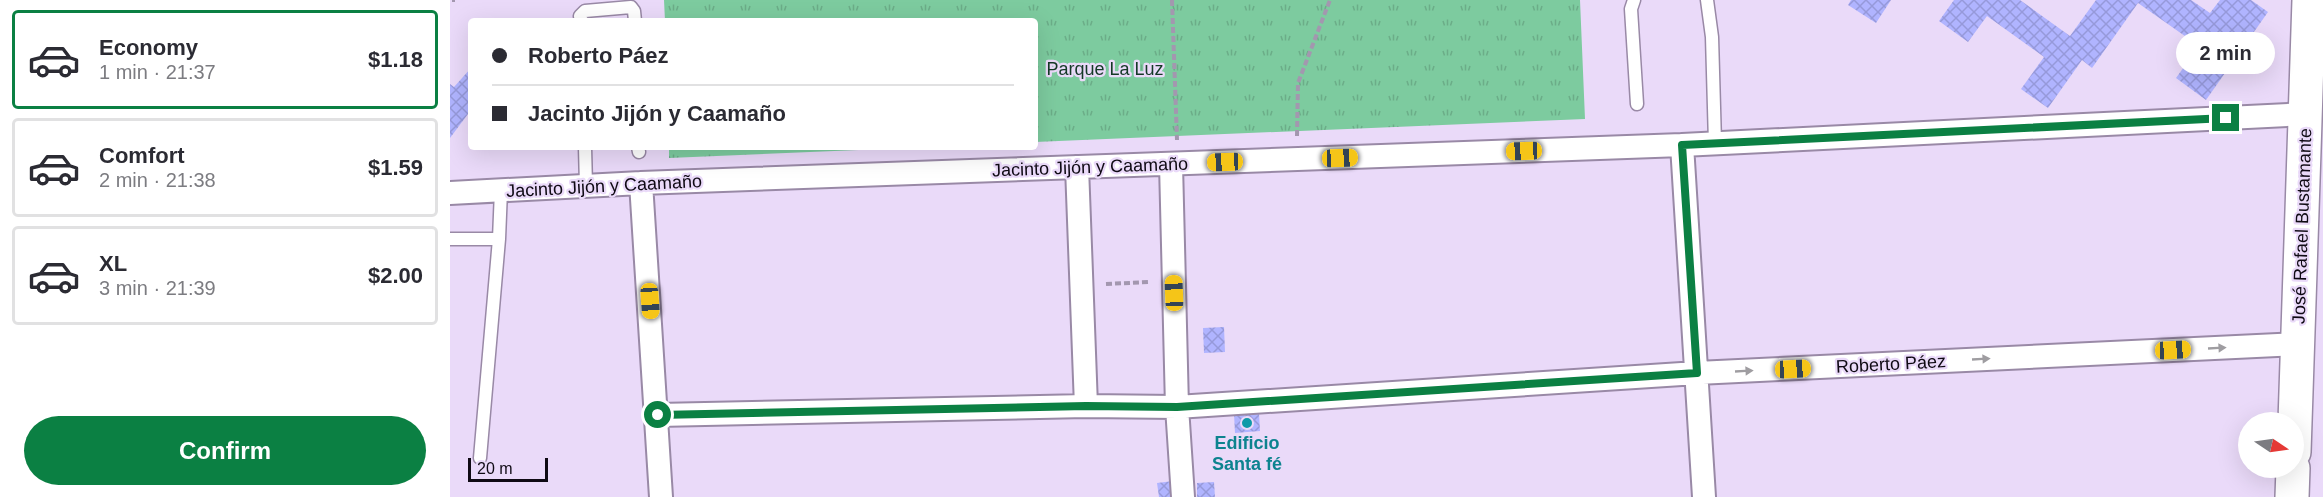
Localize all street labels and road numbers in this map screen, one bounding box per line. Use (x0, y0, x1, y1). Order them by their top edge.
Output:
street label: José Rafael Bustamante (2289, 128, 2315, 324)
street label: Jacinto Jijón y Caamaño (992, 154, 1188, 180)
street label: Jacinto Jijón y Caamaño (506, 171, 702, 201)
street label: Roberto Páez (1836, 351, 1946, 377)

